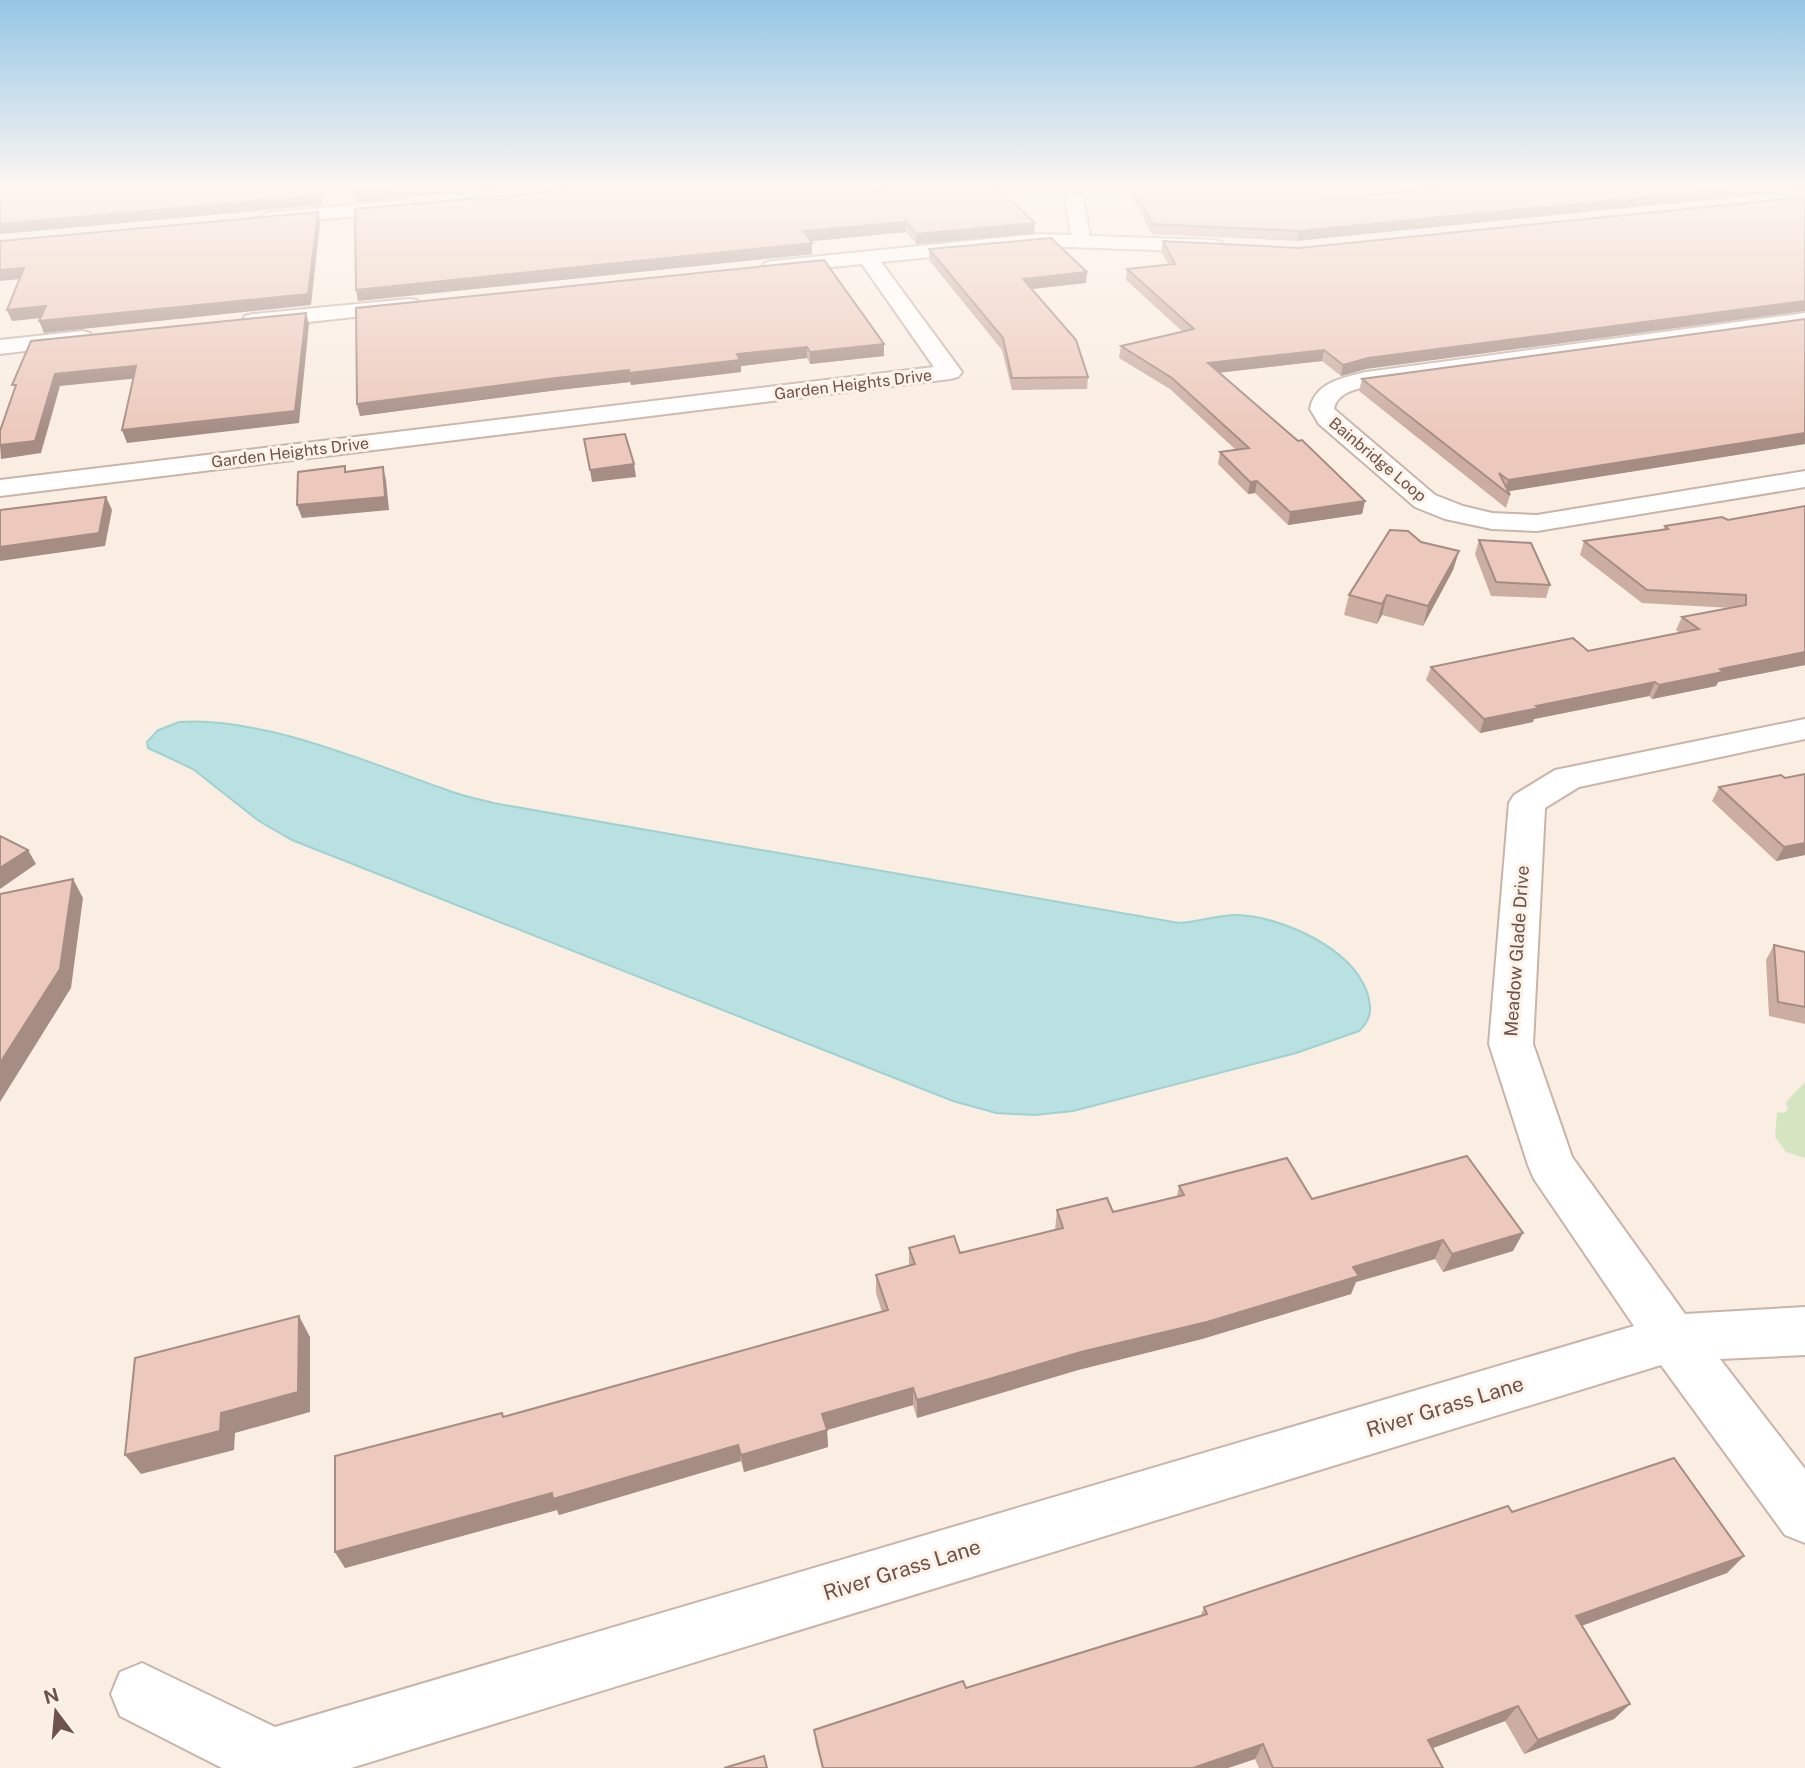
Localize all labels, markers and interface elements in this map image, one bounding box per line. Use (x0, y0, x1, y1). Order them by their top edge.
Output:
street label: Garden Heights Drive (773, 365, 933, 404)
street label: Bainbridge Loop (1325, 413, 1430, 506)
street label: Garden Heights Drive (210, 433, 370, 472)
street label: Meadow Glade Drive (1500, 865, 1533, 1037)
street label: River Grass Lane (1363, 1371, 1527, 1442)
street label: River Grass Lane (820, 1534, 984, 1605)
north arrow (21, 1677, 91, 1747)
text: N (41, 1683, 61, 1708)

